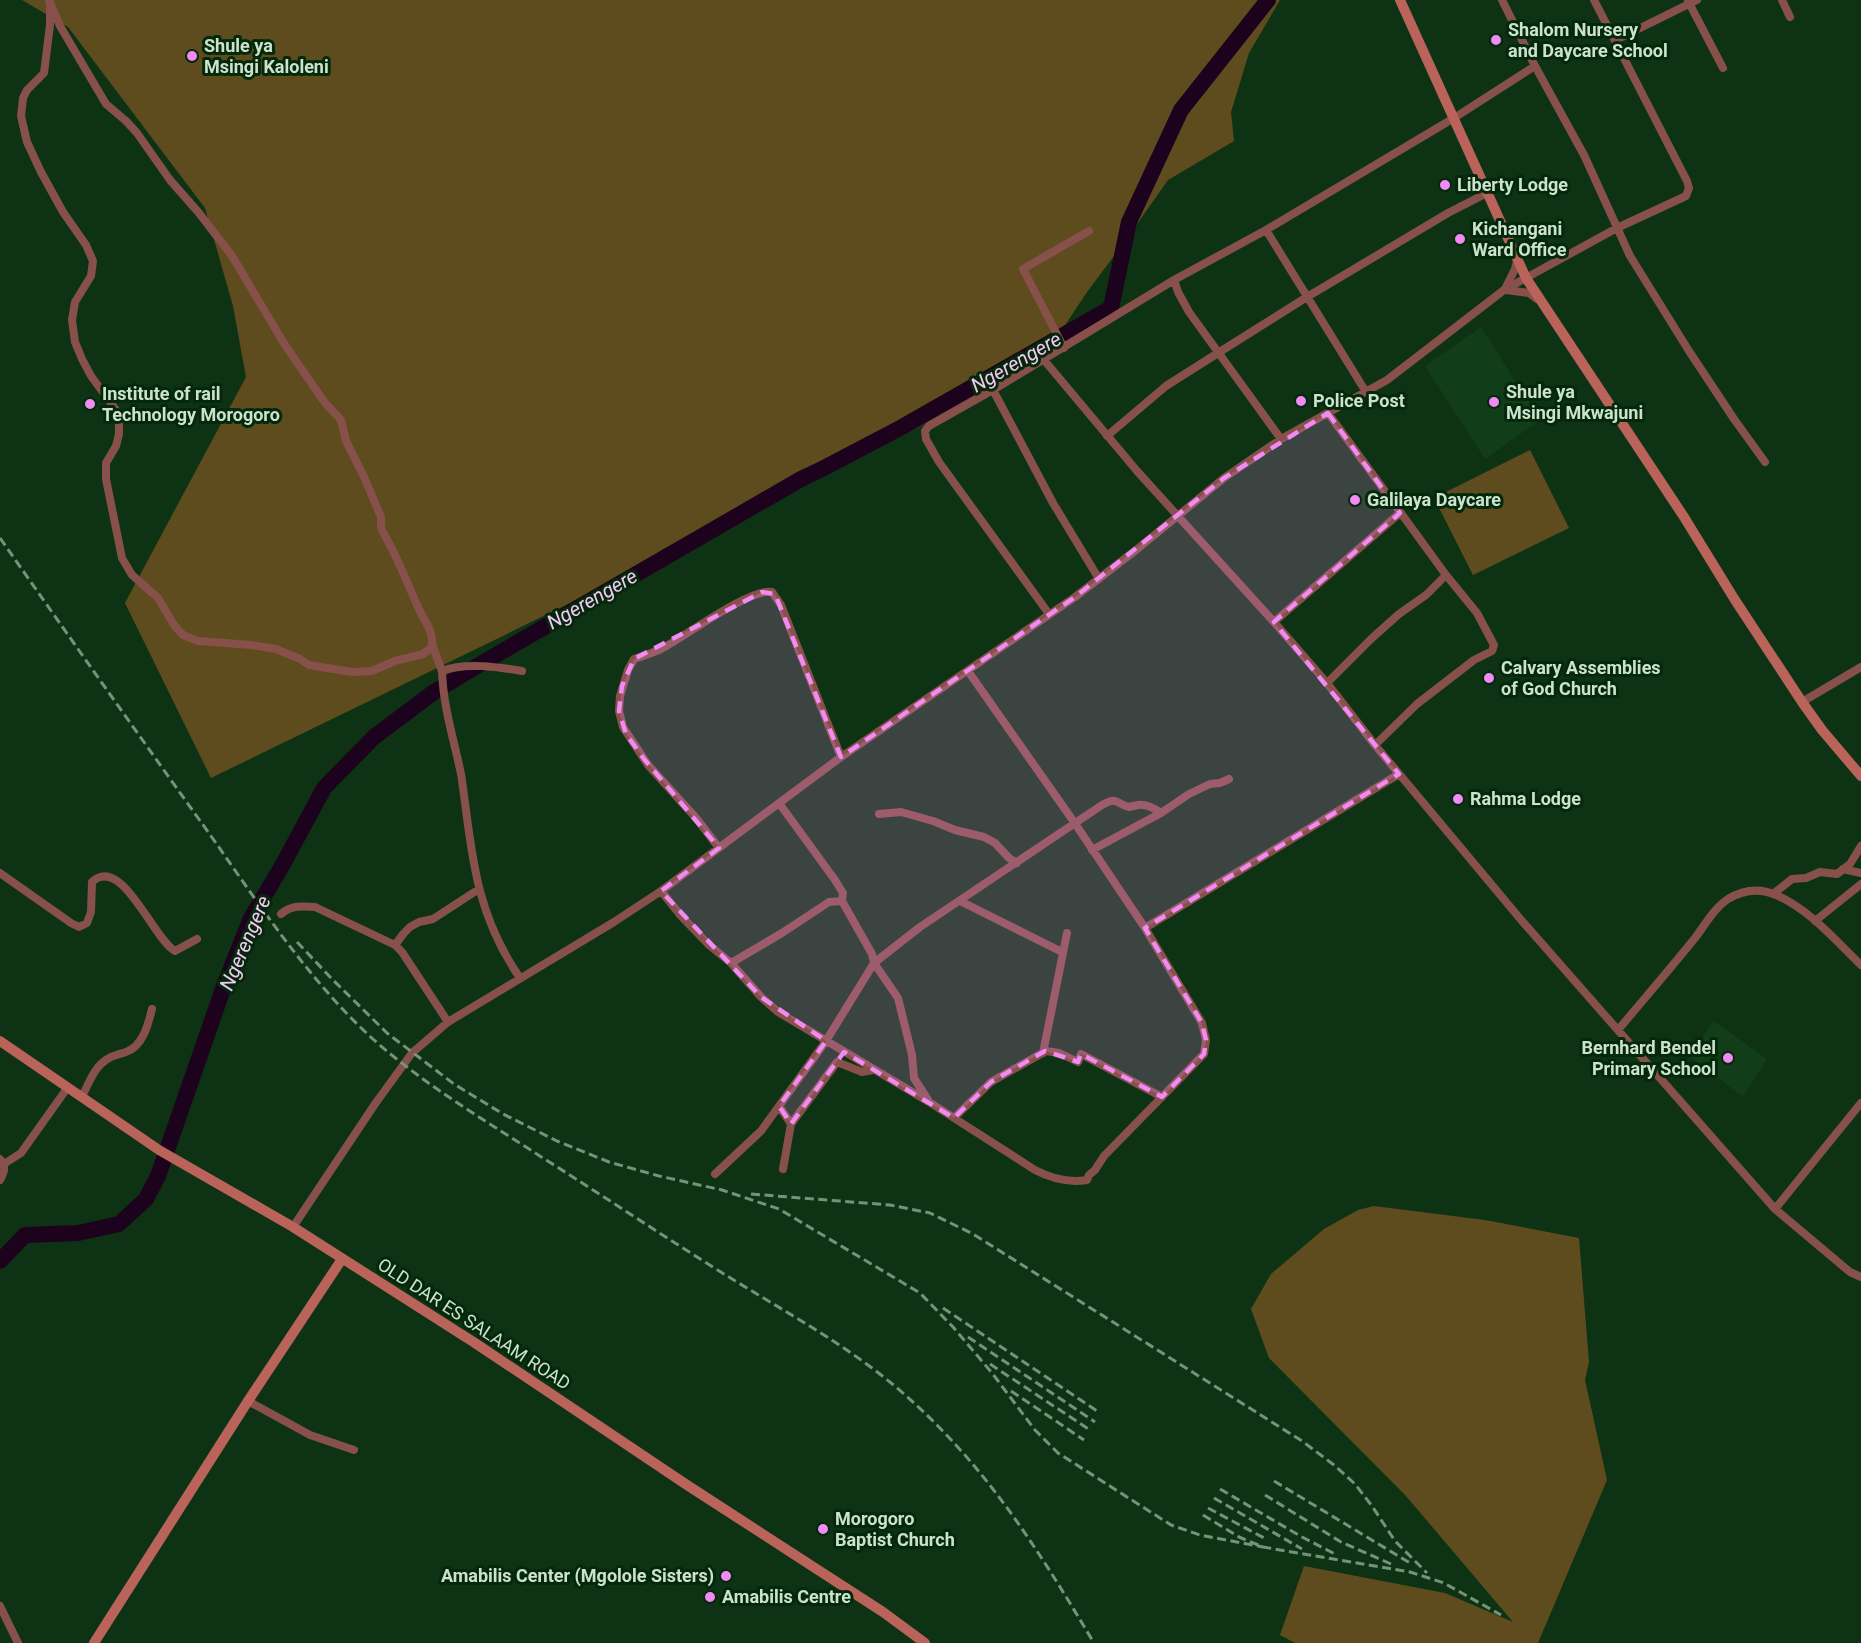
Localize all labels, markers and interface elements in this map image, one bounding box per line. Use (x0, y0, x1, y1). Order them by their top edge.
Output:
place label: Shalom Nursery and Daycare School (1508, 19, 1668, 61)
marker: Shalom Nursery and Daycare School (1489, 33, 1503, 47)
place label: Shule ya Msingi Kaloleni (204, 35, 329, 77)
marker: Shule ya Msingi Kaloleni (185, 49, 199, 63)
place label: Liberty Lodge (1457, 174, 1568, 195)
marker: Liberty Lodge (1438, 178, 1452, 192)
place label: Kichangani Ward Office (1472, 218, 1567, 260)
marker: Kichangani Ward Office (1453, 232, 1467, 246)
water label: Ngerengere (967, 327, 1065, 397)
place label: Shule ya Msingi Mkwajuni (1506, 381, 1643, 423)
place label: Institute of rail Technology Morogoro (102, 383, 280, 425)
place label: Police Post (1313, 390, 1405, 411)
marker: Police Post (1294, 394, 1308, 408)
marker: Shule ya Msingi Mkwajuni (1487, 395, 1501, 409)
marker: Institute of rail Technology Morogoro (83, 397, 97, 411)
place label: Galilaya Daycare (1367, 489, 1501, 510)
marker: Galilaya Daycare (1348, 493, 1362, 507)
water label: Ngerengere (543, 564, 641, 634)
place label: Calvary Assemblies of God Church (1501, 657, 1661, 699)
marker: Calvary Assemblies of God Church (1482, 671, 1496, 685)
place label: Rahma Lodge (1470, 788, 1581, 809)
marker: Rahma Lodge (1451, 792, 1465, 806)
water label: Ngerengere (214, 892, 276, 994)
place label: Bernhard Bendel Primary School (1581, 1037, 1716, 1079)
marker: Bernhard Bendel Primary School (1721, 1051, 1735, 1065)
street label: OLD DAR ES SALAAM ROAD (374, 1253, 575, 1394)
place label: Morogoro Baptist Church (835, 1508, 955, 1550)
marker: Morogoro Baptist Church (816, 1522, 830, 1536)
place label: Amabilis Center (Mgolole Sisters) (441, 1565, 714, 1587)
marker: Amabilis Center (Mgolole Sisters) (719, 1569, 733, 1583)
place label: Amabilis Centre (722, 1586, 851, 1607)
marker: Amabilis Centre (703, 1590, 717, 1604)

